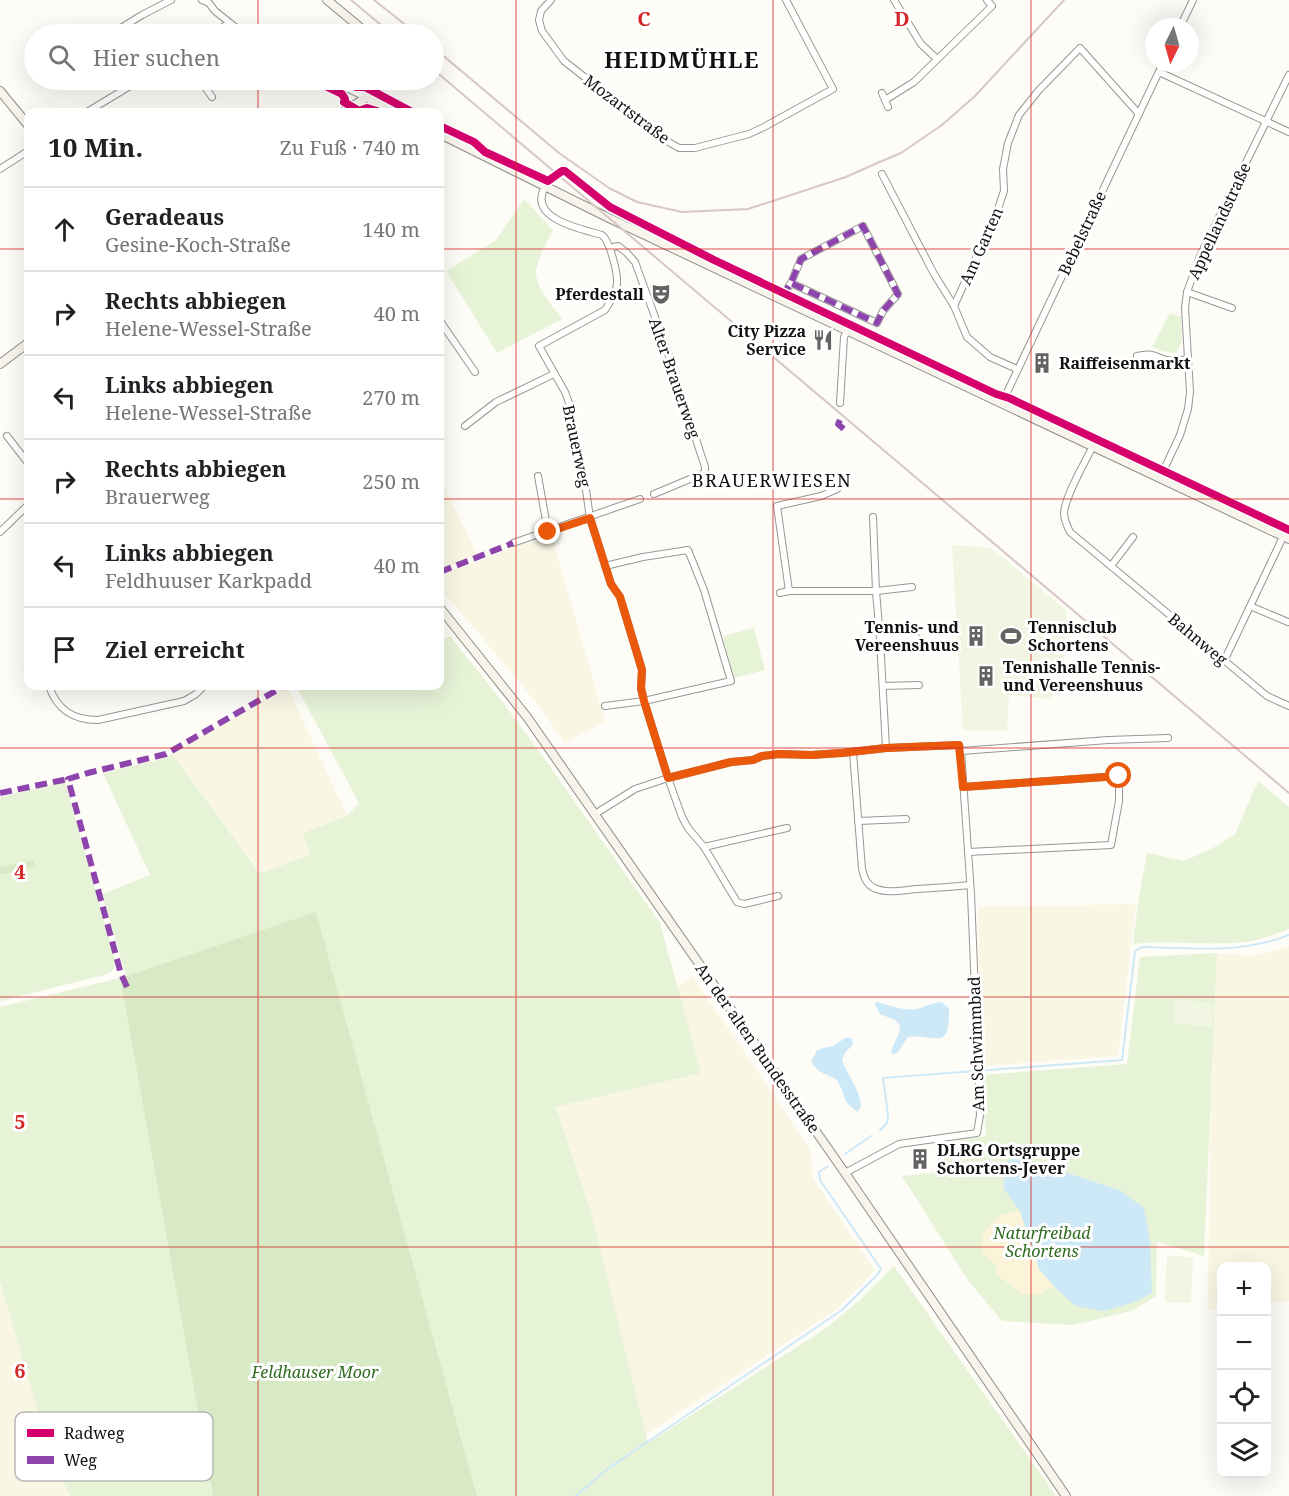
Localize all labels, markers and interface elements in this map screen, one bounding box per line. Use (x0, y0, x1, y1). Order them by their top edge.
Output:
text: C (637, 5, 651, 32)
text: D (894, 5, 910, 32)
north arrow (1145, 18, 1199, 72)
search box (24, 24, 444, 90)
icon: search (45, 41, 78, 74)
text: Hier suchen (93, 42, 220, 72)
district label: HEIDMÜHLE (604, 44, 760, 74)
street label: Mozartstraße (579, 69, 675, 149)
text: 10 Min. (48, 129, 143, 165)
text: Zu Fuß · 740 m (280, 134, 420, 161)
street label: Appellandstraße (1182, 159, 1256, 283)
street label: Bebelstraße (1053, 187, 1111, 279)
text: Geradeaus (105, 201, 224, 231)
street label: Am Garten (954, 204, 1008, 288)
icon: ahead (48, 213, 81, 246)
text: 140 m (362, 216, 420, 243)
text: Gesine-Koch-Straße (105, 231, 291, 258)
theatre icon: Pferdestall (649, 282, 673, 306)
place label: Pferdestall (555, 283, 644, 305)
text: Rechts abbiegen (105, 285, 286, 315)
icon: right (48, 297, 81, 330)
text: 40 m (374, 300, 420, 327)
text: Helene-Wessel-Straße (105, 315, 312, 342)
street label: Alter Brauerweg (644, 315, 706, 442)
place label: City Pizza Service (727, 320, 806, 360)
restaurant icon: City Pizza Service (811, 328, 835, 352)
building icon: Raiffeisenmarkt (1030, 351, 1054, 375)
place label: Raiffeisenmarkt (1059, 352, 1191, 374)
text: Links abbiegen (105, 369, 274, 399)
icon: left (48, 381, 81, 414)
text: 270 m (362, 384, 420, 411)
text: Helene-Wessel-Straße (105, 399, 312, 426)
street label: Brauerweg (558, 403, 597, 490)
text: Rechts abbiegen (105, 453, 286, 483)
icon: right (48, 465, 81, 498)
text: 250 m (362, 468, 420, 495)
district label: BRAUERWIESEN (692, 468, 852, 492)
text: Brauerweg (105, 483, 210, 510)
route end (534, 518, 560, 544)
text: Links abbiegen (105, 537, 274, 567)
icon: left (48, 549, 81, 582)
text: 40 m (374, 552, 420, 579)
text: Feldhuuser Karkpadd (105, 567, 312, 594)
street label: Bahnweg (1164, 608, 1233, 670)
place label: Tennis- und Vereenshuus (855, 616, 960, 656)
place label: Tennisclub Schortens (1028, 616, 1117, 656)
building icon: Tennis- und Vereenshuus (964, 624, 988, 648)
sports icon: Tennisclub Schortens (999, 624, 1023, 648)
icon: arrive (48, 633, 81, 666)
text: Ziel erreicht (105, 634, 245, 664)
place label: Tennishalle Tennis- und Vereenshuus (1003, 656, 1160, 696)
building icon: Tennishalle Tennis- und Vereenshuus (974, 664, 998, 688)
route start (1105, 762, 1131, 788)
text: 4 (14, 858, 26, 885)
street label: An der alten Bundesstraße (691, 959, 825, 1137)
street label: Am Schwimmbad (963, 976, 989, 1112)
text: 5 (14, 1108, 26, 1135)
place label: DLRG Ortsgruppe Schortens-Jever (937, 1139, 1080, 1179)
building icon: DLRG Ortsgruppe Schortens-Jever (908, 1147, 932, 1171)
park label: Naturfreibad Schortens (993, 1222, 1091, 1262)
map controls (1217, 1262, 1271, 1478)
button: + (1217, 1262, 1271, 1316)
button: − (1217, 1316, 1271, 1370)
text: 6 (14, 1357, 26, 1384)
park label: Feldhauser Moor (250, 1361, 379, 1383)
button: locate (1217, 1370, 1271, 1424)
legend (15, 1412, 213, 1481)
text: Radweg (64, 1422, 125, 1444)
button: layers (1217, 1424, 1271, 1478)
text: Weg (64, 1449, 97, 1471)

